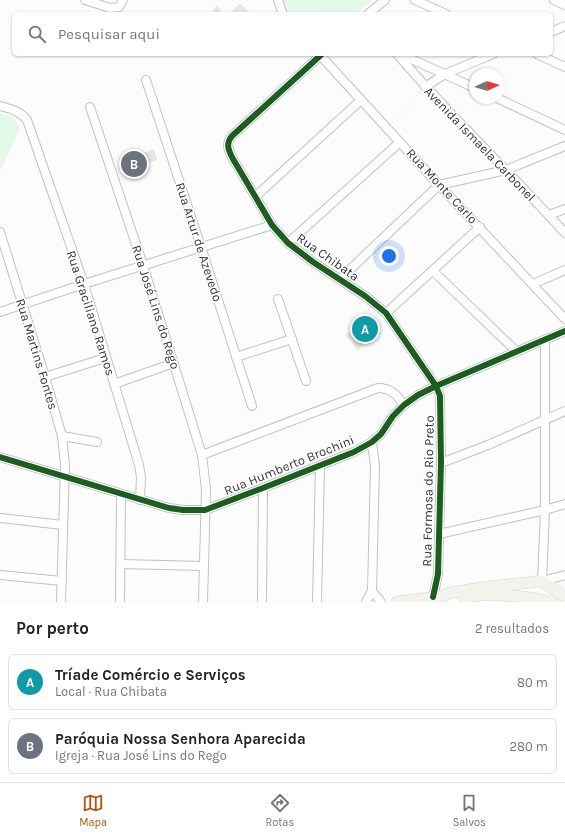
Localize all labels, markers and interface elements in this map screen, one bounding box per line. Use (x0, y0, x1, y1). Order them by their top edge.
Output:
search box (12, 12, 553, 56)
icon: search (26, 23, 48, 45)
text: Pesquisar aqui (58, 25, 160, 43)
north arrow (469, 68, 505, 104)
street label: Avenida Ismaela Carbonel (421, 84, 539, 204)
street label: Rua Monte Carlo (403, 145, 481, 227)
pin: B (121, 149, 147, 179)
street label: Rua Artur de Azevedo (173, 180, 225, 304)
street label: Rua Chibata (294, 230, 362, 284)
street label: Rua José Lins do Rego (129, 243, 183, 371)
your location (379, 246, 399, 266)
street label: Rua Graciliano Ramos (64, 248, 118, 378)
street label: Rua Martins Fontes (13, 297, 61, 411)
pin: A (352, 314, 378, 344)
street label: Rua Formosa do Rio Preto (419, 415, 437, 567)
street label: Rua Humberto Brochini (222, 432, 356, 498)
text: Por perto (16, 618, 89, 638)
text: 2 resultados (475, 621, 549, 636)
text: Tríade Comércio e Serviços (55, 666, 246, 684)
text: A (26, 675, 34, 690)
text: 80 m (517, 675, 548, 690)
text: Local · Rua Chibata (55, 684, 167, 699)
text: Paróquia Nossa Senhora Aparecida (55, 730, 306, 748)
text: B (26, 739, 34, 754)
text: 280 m (510, 739, 548, 754)
text: Igreja · Rua José Lins do Rego (55, 748, 227, 763)
tab: Mapa (79, 792, 107, 829)
tab: Rotas (265, 792, 294, 829)
tab: Salvos (453, 792, 486, 829)

